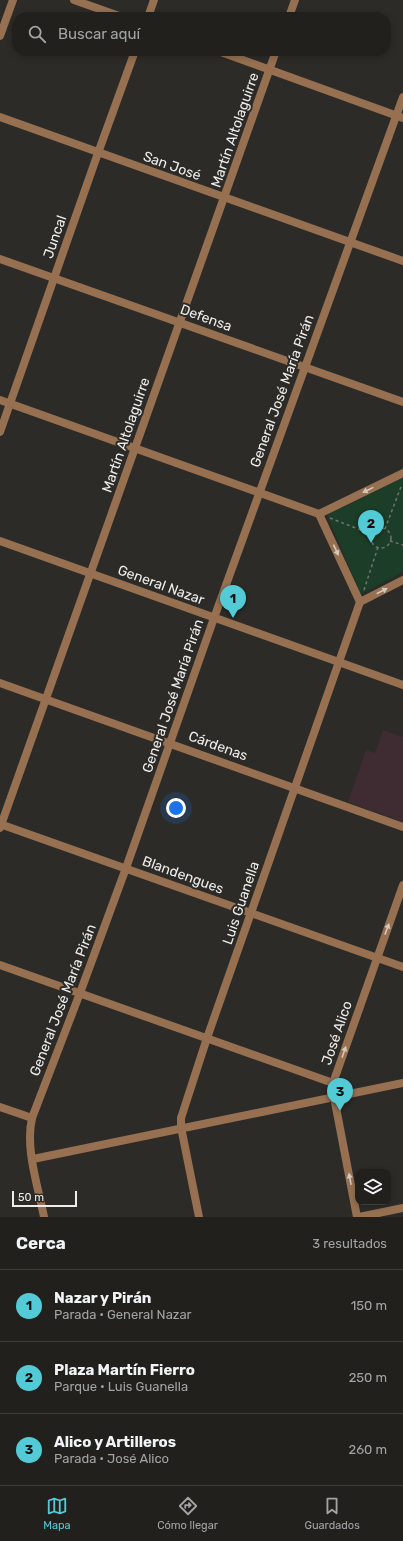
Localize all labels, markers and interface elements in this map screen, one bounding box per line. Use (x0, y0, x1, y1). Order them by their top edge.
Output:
search box (12, 12, 391, 56)
icon: search (26, 23, 48, 45)
text: Buscar aquí (58, 25, 140, 43)
street label: Martín Altolaguirre (207, 70, 263, 190)
street label: San José (141, 148, 203, 184)
street label: Juncal (40, 213, 70, 261)
street label: Defensa (178, 301, 234, 335)
street label: General José María Pirán (246, 312, 318, 470)
street label: Martín Altolaguirre (98, 375, 154, 495)
one-way arrow (362, 487, 374, 493)
pin: 2 (358, 510, 384, 543)
one-way arrow (333, 544, 339, 556)
street label: General Nazar (115, 561, 207, 609)
pin: 1 (220, 585, 246, 618)
one-way arrow (376, 587, 387, 594)
street label: General José María Pirán (139, 617, 207, 775)
street label: Cárdenas (186, 727, 250, 765)
your location (166, 798, 186, 818)
street label: Blandengues (140, 852, 226, 898)
street label: Luis Guanella (219, 859, 263, 947)
street label: General José María Pirán (26, 922, 100, 1078)
one-way arrow (384, 923, 390, 935)
street label: José Alico (318, 999, 356, 1067)
one-way arrow (342, 1046, 348, 1058)
pin: 3 (327, 1078, 353, 1111)
map controls (355, 1169, 391, 1205)
button: layers (355, 1169, 391, 1205)
one-way arrow (346, 1173, 352, 1185)
scale bar (12, 1189, 77, 1208)
text: 50 m (18, 1191, 44, 1204)
text: Cerca (16, 1233, 66, 1253)
text: 3 resultados (312, 1236, 387, 1251)
text: Nazar y Pirán (54, 1289, 151, 1307)
text: 1 (26, 1298, 32, 1313)
text: 150 m (351, 1298, 387, 1313)
text: Parada · General Nazar (54, 1307, 192, 1322)
text: Plaza Martín Fierro (54, 1361, 195, 1379)
text: 2 (25, 1370, 33, 1385)
text: 250 m (349, 1370, 387, 1385)
text: Parque · Luis Guanella (54, 1379, 188, 1394)
text: Alico y Artilleros (54, 1433, 176, 1451)
text: 3 (25, 1442, 33, 1457)
text: 260 m (349, 1442, 387, 1457)
text: Parada · José Alico (54, 1451, 169, 1466)
tab: Mapa (43, 1495, 71, 1532)
tab: Cómo llegar (157, 1495, 218, 1532)
tab: Guardados (304, 1495, 360, 1532)

